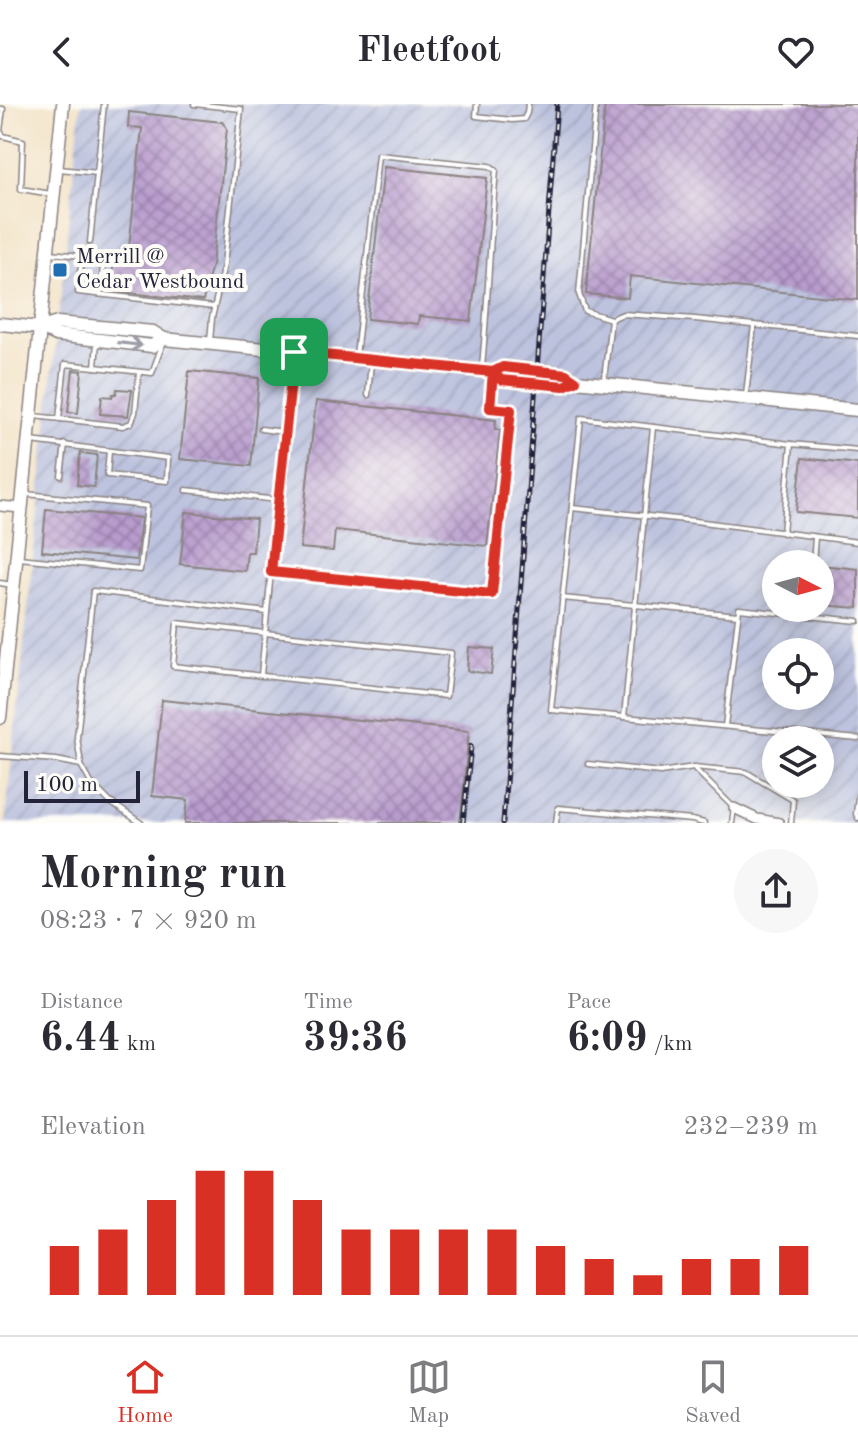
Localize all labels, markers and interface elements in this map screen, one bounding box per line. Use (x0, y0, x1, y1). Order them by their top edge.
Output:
icon: back (40, 30, 84, 74)
icon: heart (774, 30, 818, 74)
text: Fleetfoot (357, 34, 501, 70)
place label: Merrill @ Cedar Westbound (76, 246, 244, 293)
marker: Merrill @ Cedar Westbound (51, 261, 69, 279)
pin (260, 318, 328, 386)
icon: arrive (272, 330, 316, 374)
one-way arrow (116, 336, 143, 351)
north arrow (762, 550, 834, 622)
map controls (762, 550, 834, 798)
button: locate (762, 638, 834, 710)
button: layers (762, 726, 834, 798)
scale bar (24, 767, 140, 803)
text: 100 m (36, 774, 98, 796)
button: share (734, 849, 818, 933)
text: Morning run (40, 853, 287, 897)
text: 08:23 · 7 × 920 m (40, 908, 257, 934)
text: Distance (40, 991, 123, 1013)
text: Time (303, 991, 353, 1013)
text: Pace (567, 991, 611, 1013)
text: 6.44 (40, 1020, 121, 1060)
text: 39:36 (303, 1020, 407, 1060)
text: 6:09 (567, 1020, 647, 1060)
text: km (121, 1033, 156, 1055)
text: /km (647, 1033, 692, 1055)
text: Elevation (40, 1114, 146, 1140)
text: 232–239 m (683, 1114, 818, 1140)
tab: Home (117, 1355, 173, 1430)
tab: Map (407, 1355, 451, 1430)
tab: Saved (685, 1355, 741, 1430)

